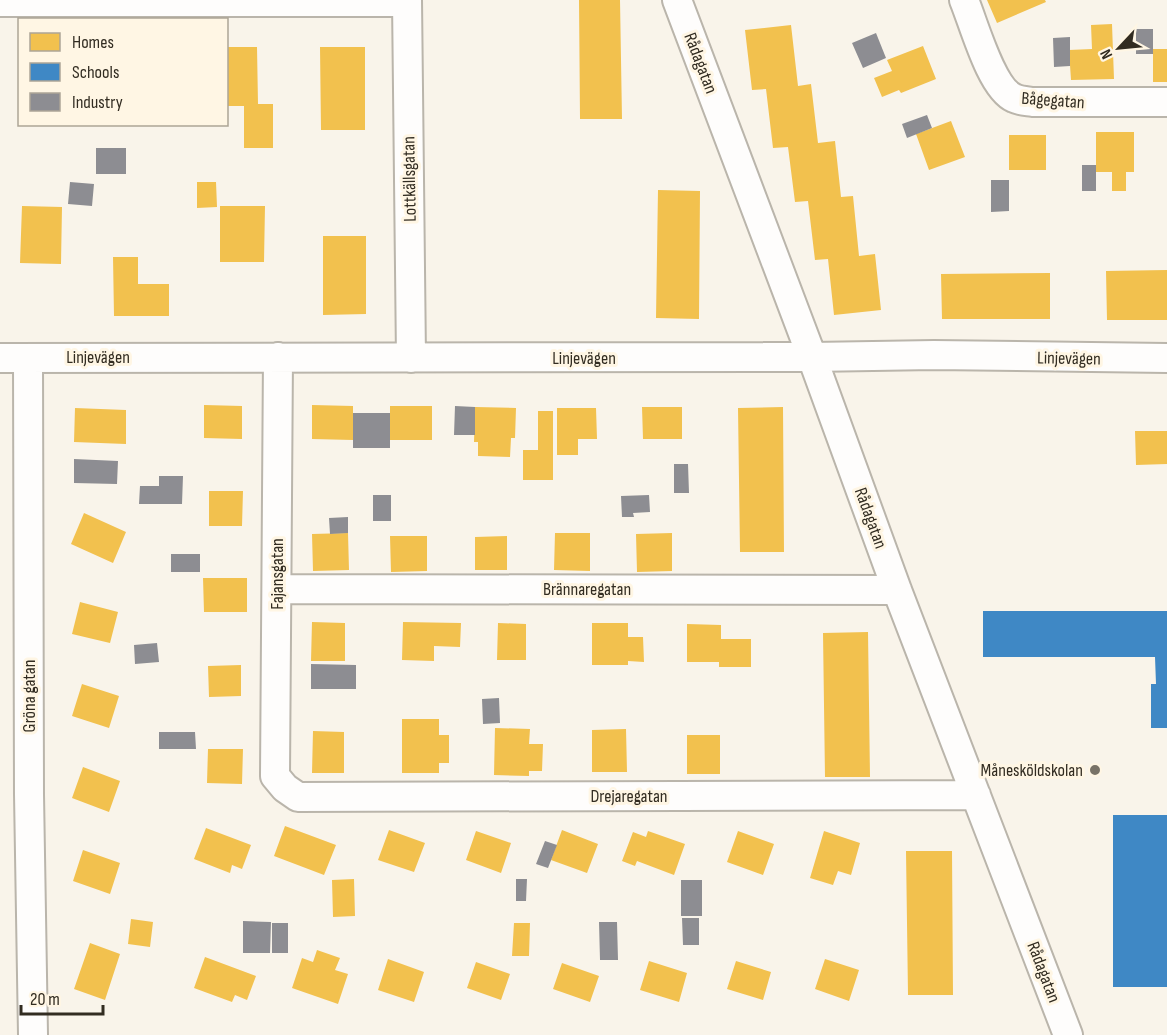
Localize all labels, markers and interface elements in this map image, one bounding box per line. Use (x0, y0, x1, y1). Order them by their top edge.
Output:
legend (18, 18, 228, 126)
north arrow (1089, 18, 1149, 78)
street label: Rådagatan (679, 30, 722, 97)
text: Homes (72, 32, 114, 53)
text: N (1096, 46, 1117, 62)
text: Schools (72, 62, 119, 83)
street label: Bågegatan (1021, 88, 1085, 113)
text: Industry (72, 92, 123, 113)
street label: Lottkällsgatan (398, 136, 421, 222)
street label: Linjevägen (66, 347, 130, 368)
street label: Linjevägen (1037, 347, 1101, 370)
street label: Linjevägen (552, 348, 616, 369)
street label: Rådagatan (850, 485, 891, 552)
street label: Fajansgatan (267, 538, 288, 610)
street label: Brännaregatan (543, 579, 631, 600)
street label: Gröna gatan (19, 660, 40, 732)
place label: Månesköldskolan (981, 760, 1083, 781)
marker: Månesköldskolan (1088, 763, 1102, 777)
street label: Drejaregatan (590, 786, 668, 807)
street label: Rådagatan (1022, 939, 1065, 1006)
scale bar (21, 978, 104, 1016)
text: 20 m (30, 989, 60, 1010)

